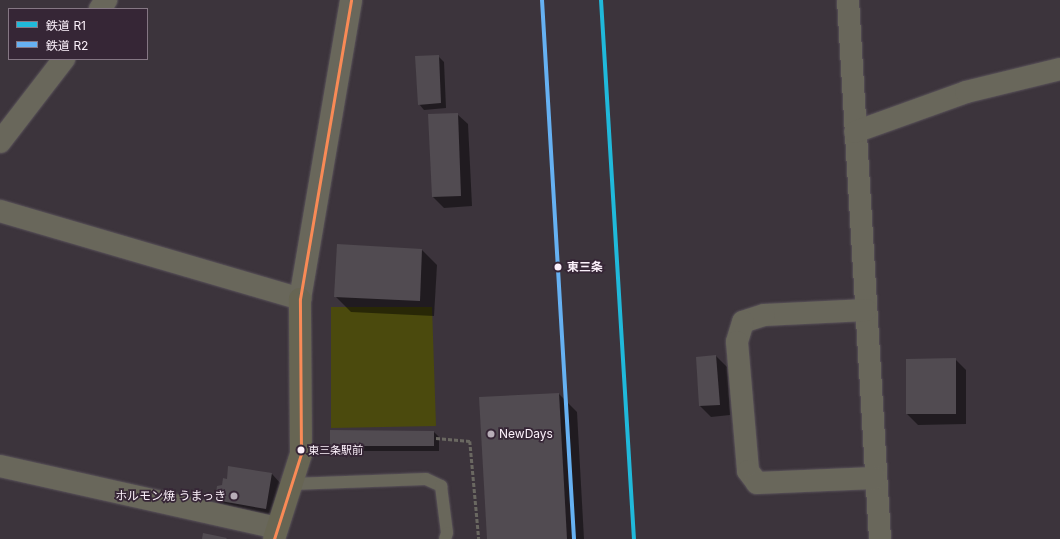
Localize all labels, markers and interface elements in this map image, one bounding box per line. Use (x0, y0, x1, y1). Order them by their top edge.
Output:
legend (8, 8, 148, 60)
text: 鉄道 R1 (46, 18, 86, 33)
text: 鉄道 R2 (46, 38, 88, 53)
place label: 東三条 (567, 260, 603, 274)
marker: 東三条 (552, 261, 564, 273)
place label: NewDays (499, 427, 553, 441)
marker: NewDays (486, 429, 496, 439)
place label: 東三条駅前 (308, 443, 363, 457)
marker: 東三条駅前 (296, 445, 306, 455)
place label: ホルモン焼 うまっき (115, 489, 226, 503)
marker: ホルモン焼 うまっき (229, 491, 239, 501)

